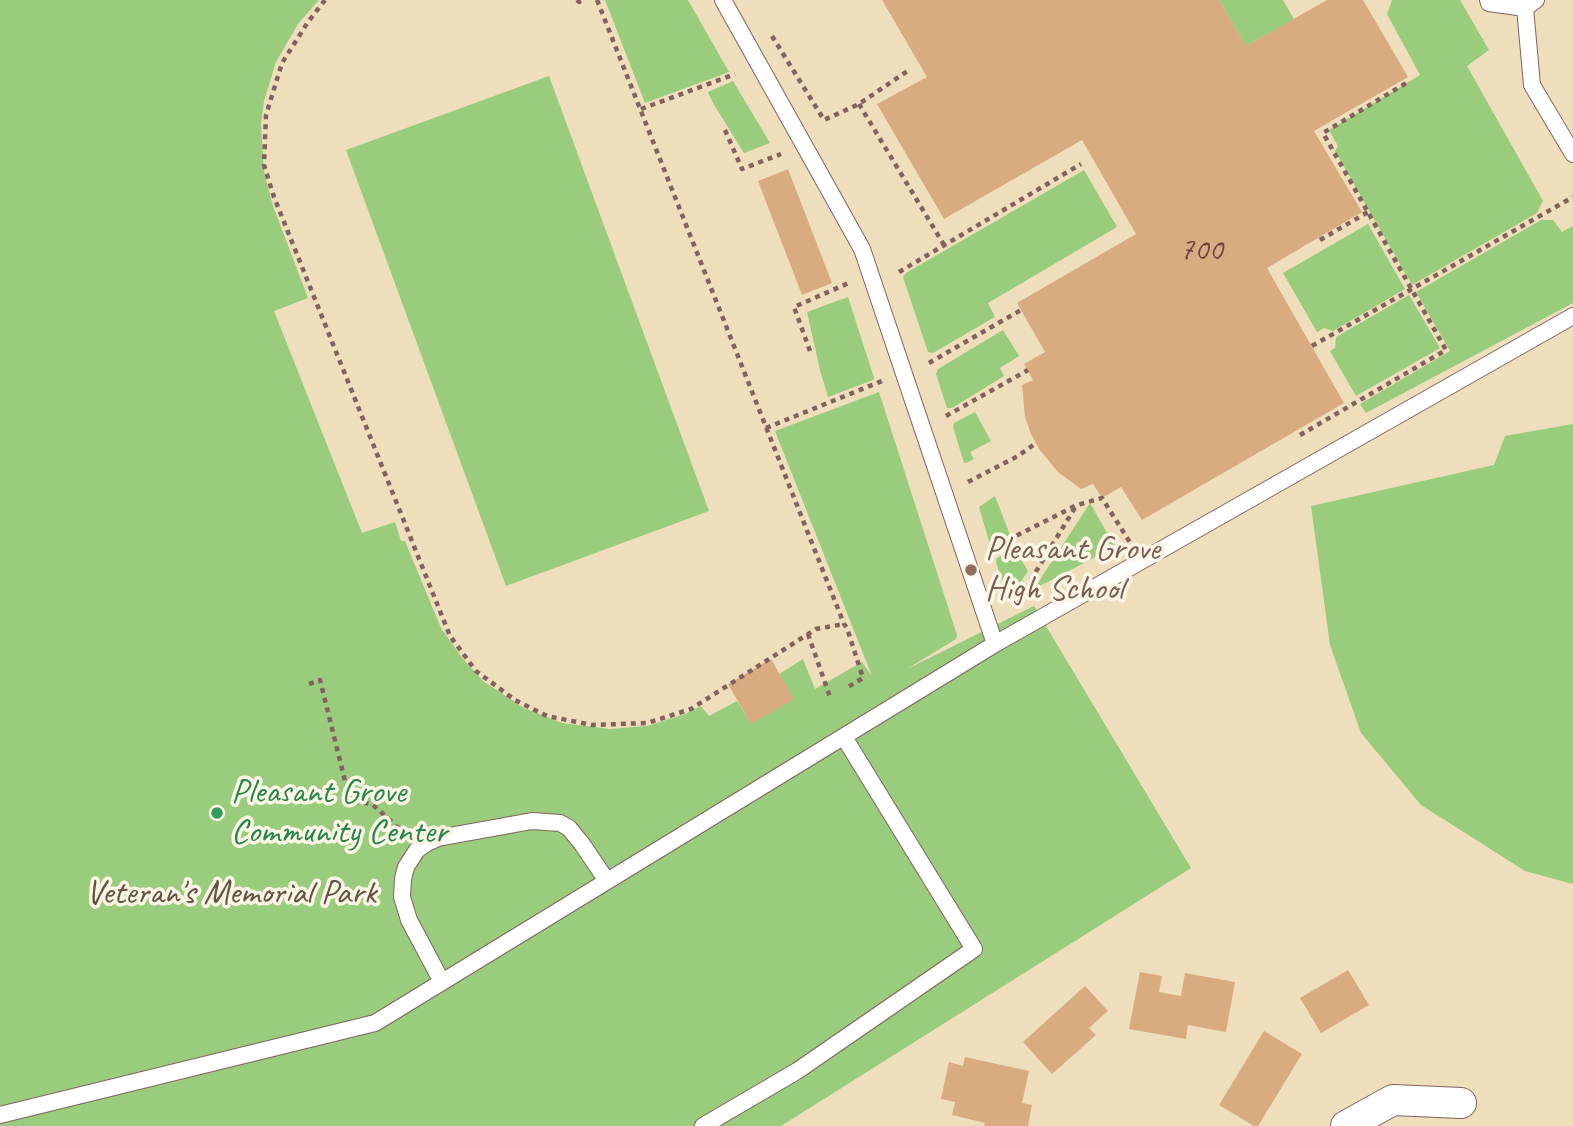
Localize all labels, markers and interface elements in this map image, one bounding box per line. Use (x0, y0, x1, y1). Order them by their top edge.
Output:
house number: 700 (1179, 232, 1223, 270)
place label: Pleasant Grove High School (985, 529, 1160, 611)
marker: Pleasant Grove High School (963, 562, 979, 578)
place label: Pleasant Grove Community Center (231, 772, 447, 854)
marker: Pleasant Grove Community Center (209, 805, 225, 821)
park label: Veteran's Memorial Park (86, 873, 376, 915)

